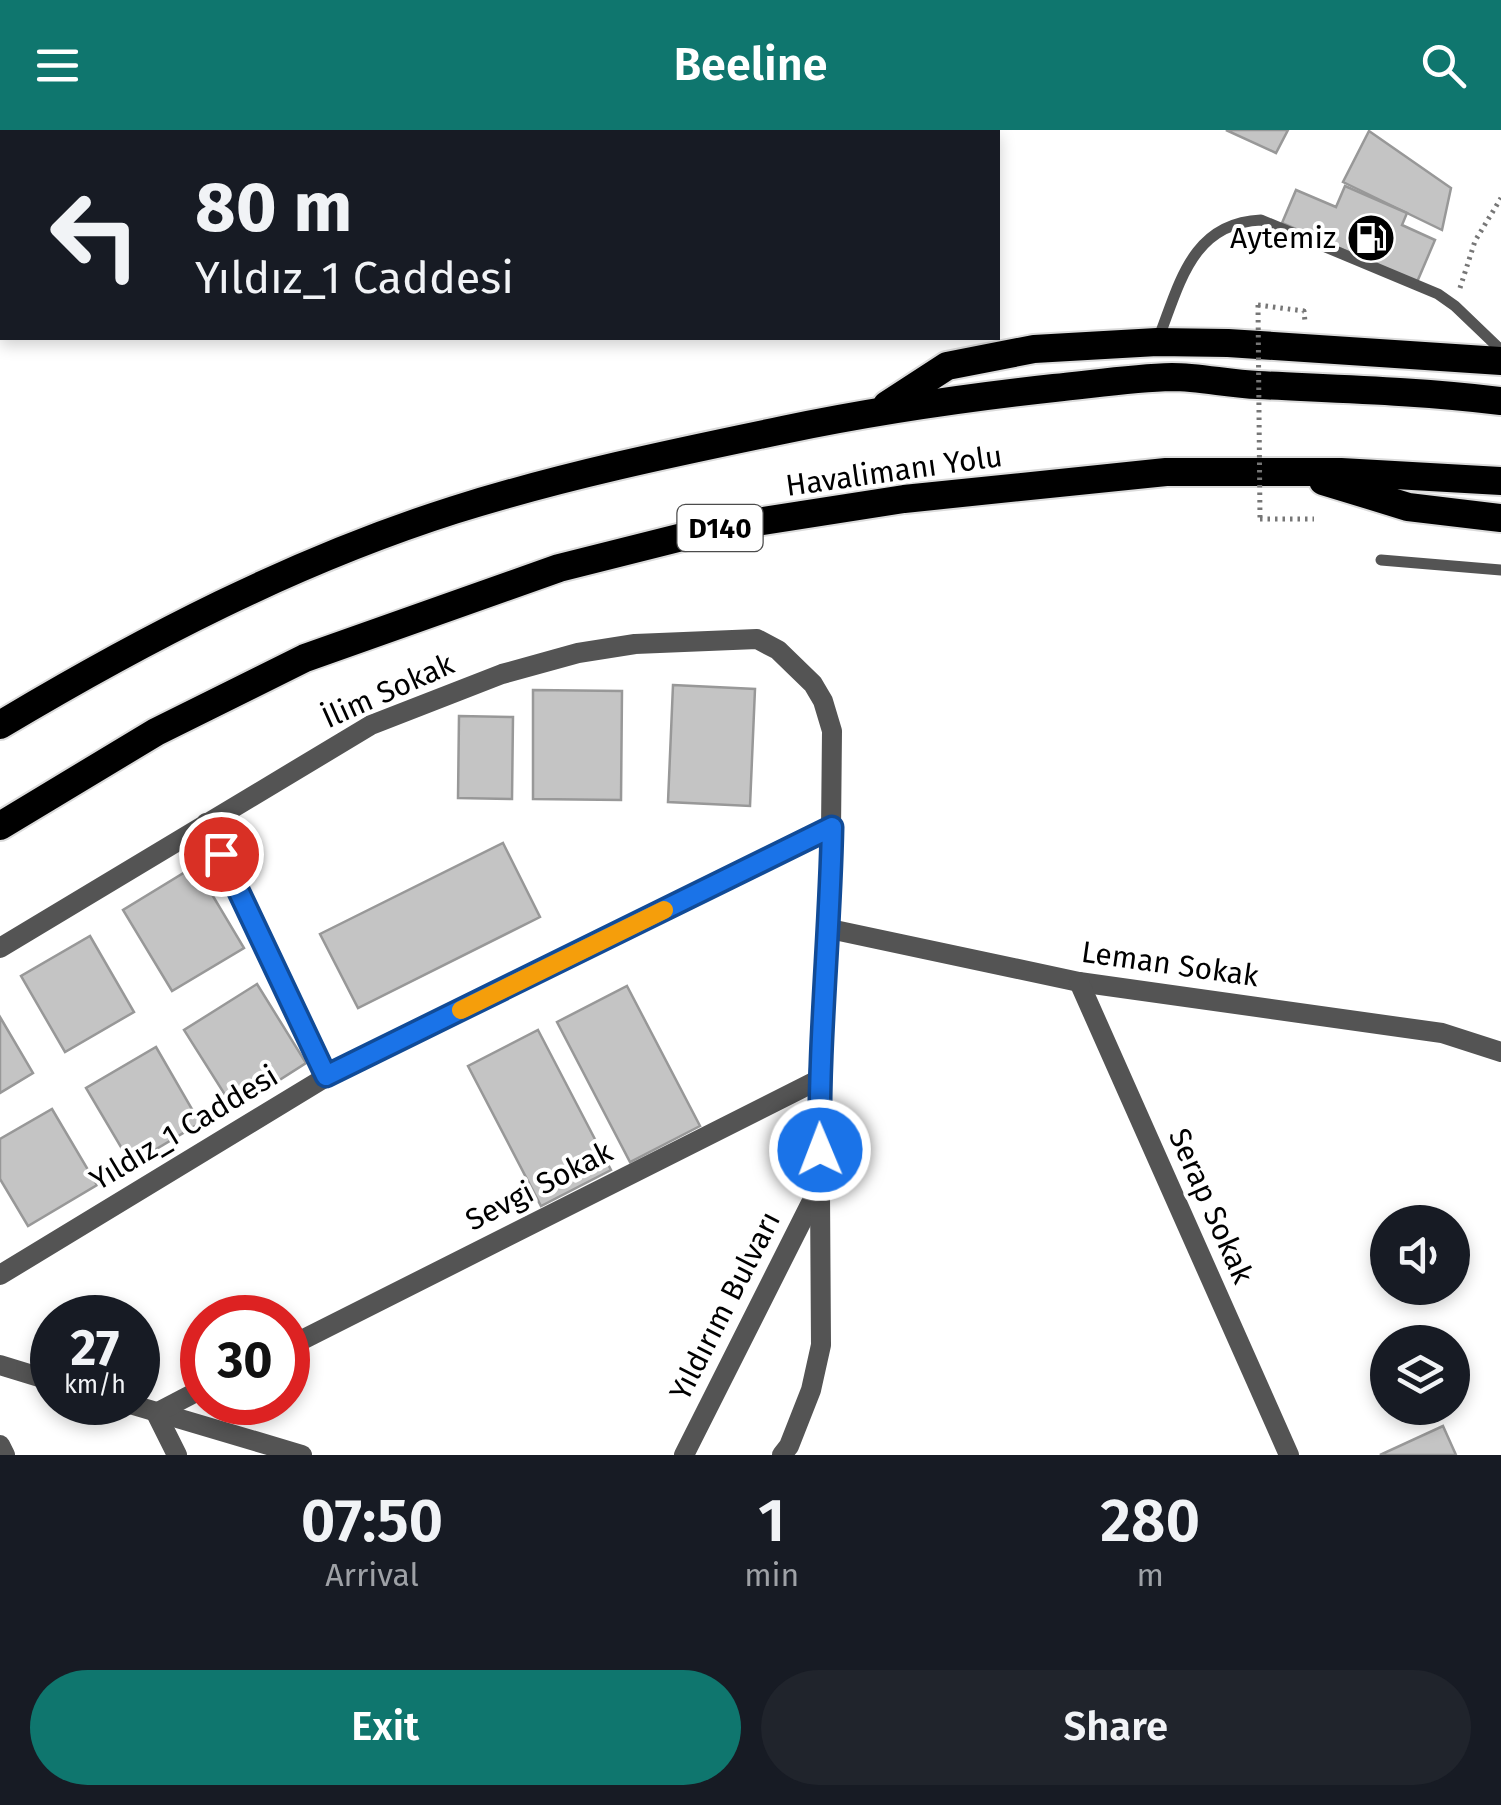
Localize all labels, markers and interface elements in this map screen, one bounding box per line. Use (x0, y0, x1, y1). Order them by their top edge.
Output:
icon: menu (30, 38, 85, 93)
text: Beeline (673, 38, 828, 92)
icon: search (1416, 38, 1471, 93)
text: 80 m (195, 166, 352, 250)
icon: left (30, 170, 160, 300)
fuel station icon: Aytemiz (1345, 212, 1397, 264)
place label: Aytemiz (1230, 220, 1336, 256)
text: Yıldız_1 Caddesi (195, 251, 514, 305)
street label: Havalimanı Yolu (783, 438, 1005, 504)
road number: D140 (678, 505, 762, 551)
street label: İlim Sokak (317, 646, 460, 736)
pin (179, 812, 264, 897)
icon: arrive (194, 827, 249, 882)
street label: Leman Sokak (1079, 934, 1262, 994)
street label: Yıldız_1 Caddesi (84, 1058, 284, 1198)
position arrow (768, 1098, 872, 1202)
street label: Serap Sokak (1161, 1123, 1261, 1290)
street label: Sevgi Sokak (460, 1133, 619, 1238)
map controls (1370, 1205, 1470, 1425)
button: sound (1370, 1205, 1470, 1305)
street label: Yıldırım Bulvarı (662, 1206, 788, 1406)
speed limit sign: 30 (180, 1295, 310, 1425)
text: 27 (71, 1318, 119, 1378)
button: layers (1370, 1325, 1470, 1425)
text: km/h (64, 1370, 126, 1400)
text: 07:50 (301, 1485, 443, 1557)
text: 1 (758, 1485, 785, 1557)
text: 280 (1100, 1485, 1200, 1557)
text: Arrival (325, 1556, 419, 1594)
text: min (744, 1556, 799, 1594)
text: m (1136, 1556, 1164, 1594)
button: Exit (30, 1670, 741, 1785)
button: Share (761, 1670, 1471, 1785)

